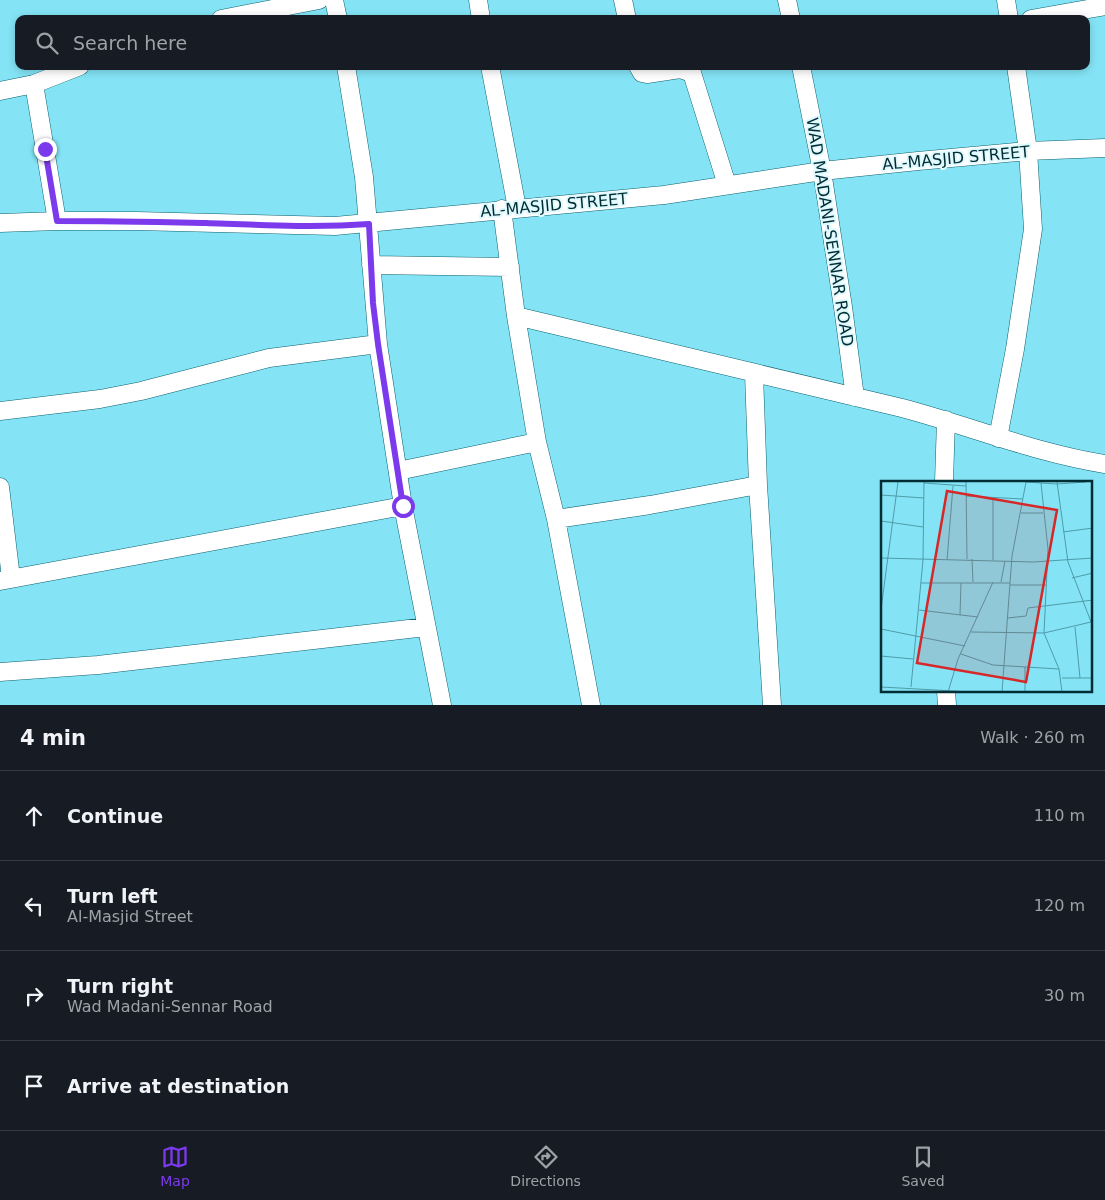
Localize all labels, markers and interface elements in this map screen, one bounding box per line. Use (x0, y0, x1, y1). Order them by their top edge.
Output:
search box (15, 15, 1090, 70)
icon: search (33, 29, 61, 57)
text: Search here (73, 32, 187, 54)
street label: WAD MADANI-SENNAR ROAD (803, 116, 857, 348)
route end (34, 138, 57, 161)
street label: AL-MASJID STREET (881, 142, 1031, 174)
street label: AL-MASJID STREET (479, 189, 629, 221)
inset map (881, 481, 1092, 692)
route start (392, 495, 415, 518)
text: 4 min (20, 726, 86, 750)
text: Walk · 260 m (980, 728, 1085, 747)
icon: ahead (20, 802, 48, 830)
text: Continue (67, 805, 163, 827)
text: 110 m (1034, 806, 1085, 825)
text: Turn left (67, 885, 158, 907)
icon: left (20, 892, 48, 920)
text: 120 m (1034, 896, 1085, 915)
text: Al-Masjid Street (67, 907, 193, 926)
text: Turn right (67, 975, 173, 997)
icon: right (20, 982, 48, 1010)
text: 30 m (1044, 986, 1085, 1005)
text: Wad Madani-Sennar Road (67, 997, 273, 1016)
icon: arrive (20, 1072, 48, 1100)
text: Arrive at destination (67, 1075, 289, 1097)
tab: Map (160, 1143, 190, 1189)
tab: Directions (510, 1143, 581, 1189)
tab: Saved (901, 1143, 945, 1189)

